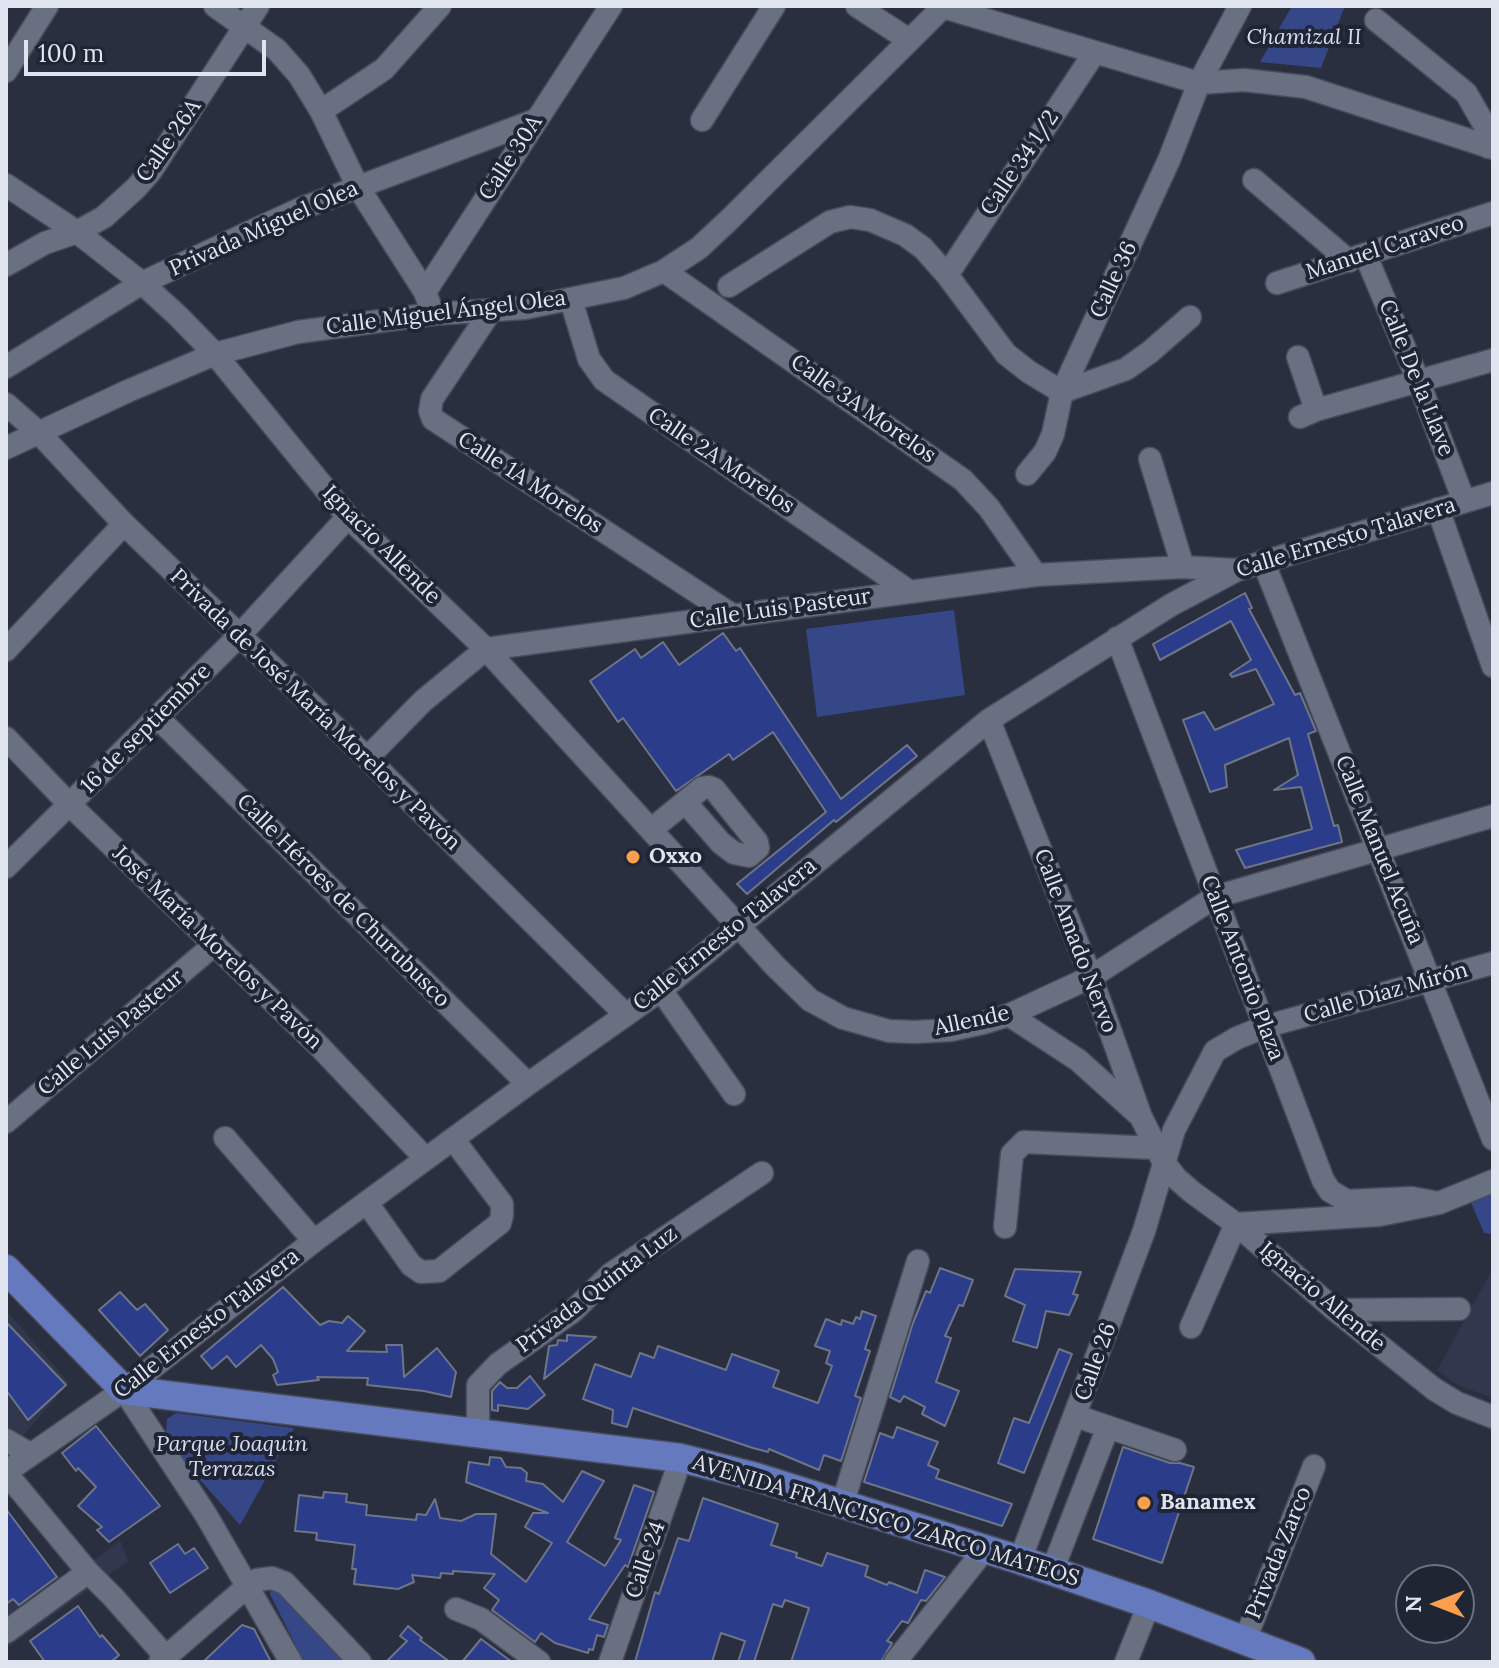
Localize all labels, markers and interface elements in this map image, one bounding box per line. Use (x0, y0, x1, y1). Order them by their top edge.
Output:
scale bar (28, 24, 270, 74)
park label: Chamizal II (1246, 25, 1362, 51)
text: 100 m (38, 38, 104, 69)
street label: Calle 26A (131, 95, 207, 187)
street label: Calle 34 1/2 (975, 105, 1065, 221)
street label: Calle 30A (474, 111, 548, 205)
street label: Privada Miguel Olea (166, 176, 362, 282)
street label: Manuel Caraveo (1303, 210, 1467, 286)
street label: Calle 36 (1085, 238, 1143, 322)
street label: Calle Miguel Ángel Olea (325, 285, 567, 341)
street label: Calle De la Llave (1373, 296, 1459, 460)
street label: Calle 3A Morelos (785, 349, 941, 469)
street label: Calle 2A Morelos (643, 402, 799, 520)
street label: Calle 1A Morelos (453, 426, 607, 540)
street label: Ignacio Allende (316, 480, 446, 610)
street label: Calle Ernesto Talavera (1233, 492, 1459, 584)
street label: Privada de José María Morelos y Pavón (164, 564, 466, 856)
street label: Calle Luis Pasteur (688, 583, 872, 635)
street label: 16 de septiembre (75, 658, 217, 800)
street label: Calle Manuel Acuña (1329, 752, 1429, 948)
street label: Calle Héroes de Churubusco (231, 789, 455, 1013)
street label: José María Morelos y Pavón (107, 841, 327, 1055)
place label: Oxxo (649, 844, 702, 870)
street label: Calle Amado Nervo (1028, 845, 1122, 1037)
marker: Oxxo (624, 848, 642, 866)
street label: Calle Ernesto Talavera (628, 853, 822, 1017)
street label: Calle Antonio Plaza (1195, 872, 1289, 1064)
street label: Calle Díaz Mirón (1301, 957, 1471, 1029)
street label: Calle Luis Pasteur (33, 964, 189, 1102)
street label: Allende (932, 1000, 1012, 1042)
street label: Privada Quinta Luz (511, 1221, 683, 1359)
street label: Ignacio Allende (1254, 1237, 1390, 1357)
street label: Calle Ernesto Talavera (109, 1243, 305, 1405)
street label: Calle 26 (1070, 1319, 1122, 1405)
park label: Parque Joaquin Terrazas (156, 1432, 308, 1484)
street label: AVENIDA FRANCISCO ZARCO MATEOS (690, 1450, 1082, 1592)
street label: Privada Zarco (1241, 1483, 1317, 1623)
place label: Banamex (1160, 1490, 1256, 1516)
marker: Banamex (1135, 1494, 1153, 1512)
street label: Calle 24 (621, 1518, 671, 1602)
north arrow (1395, 1564, 1475, 1644)
text: N (1399, 1596, 1427, 1613)

